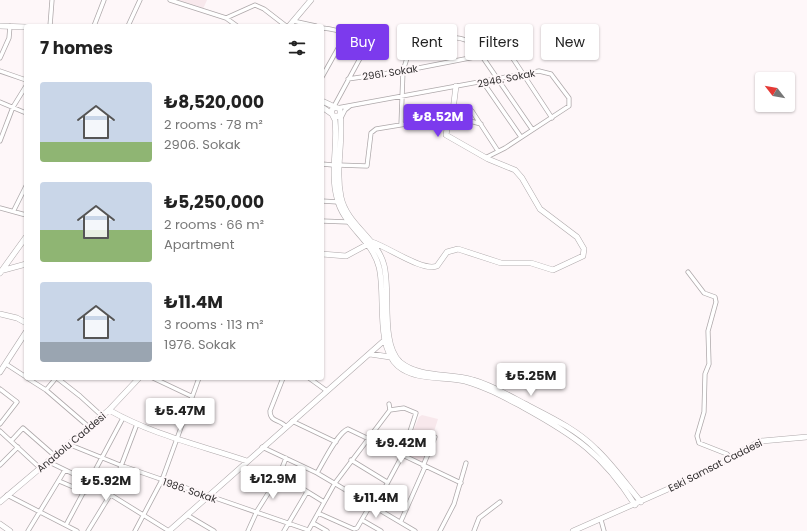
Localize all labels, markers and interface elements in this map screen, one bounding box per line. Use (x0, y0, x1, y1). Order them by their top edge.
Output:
chip: Buy (336, 24, 389, 60)
chip: Rent (397, 24, 457, 60)
chip: Filters (465, 24, 533, 60)
chip: New (541, 24, 599, 60)
text: 7 homes (40, 36, 113, 60)
icon: filters (286, 37, 308, 59)
street label: 2961. Sokak (361, 61, 420, 84)
street label: 2946. Sokak (476, 65, 537, 91)
north arrow (755, 72, 795, 112)
map controls (755, 72, 795, 112)
text: ₺8,520,000 (164, 90, 264, 114)
icon: home (72, 98, 120, 146)
pin: ₺8.52M (405, 104, 471, 138)
text: ₺8.52M (413, 107, 463, 126)
text: 2 rooms · 78 m² (164, 115, 263, 134)
text: 2906. Sokak (164, 135, 240, 154)
text: ₺5,250,000 (164, 190, 264, 214)
icon: home (72, 198, 120, 246)
text: 2 rooms · 66 m² (164, 215, 264, 234)
text: Apartment (164, 235, 234, 254)
text: ₺11.4M (164, 290, 223, 314)
icon: home (72, 298, 120, 346)
text: 3 rooms · 113 m² (164, 315, 264, 334)
text: 1976. Sokak (164, 335, 236, 354)
pin: ₺5.25M (498, 363, 564, 397)
text: ₺5.25M (506, 366, 556, 385)
pin: ₺5.47M (147, 398, 213, 432)
text: ₺5.47M (155, 401, 205, 420)
street label: Anadolu Caddesi (33, 409, 109, 476)
pin: ₺9.42M (368, 430, 434, 464)
text: ₺9.42M (376, 433, 426, 452)
street label: Eski Samsat Caddesi (666, 435, 765, 496)
pin: ₺12.9M (240, 466, 306, 500)
pin: ₺5.92M (73, 468, 139, 502)
text: ₺12.9M (250, 469, 296, 488)
text: ₺5.92M (81, 471, 131, 490)
street label: 1986. Sokak (161, 474, 220, 507)
pin: ₺11.4M (343, 485, 409, 519)
text: ₺11.4M (353, 488, 399, 507)

